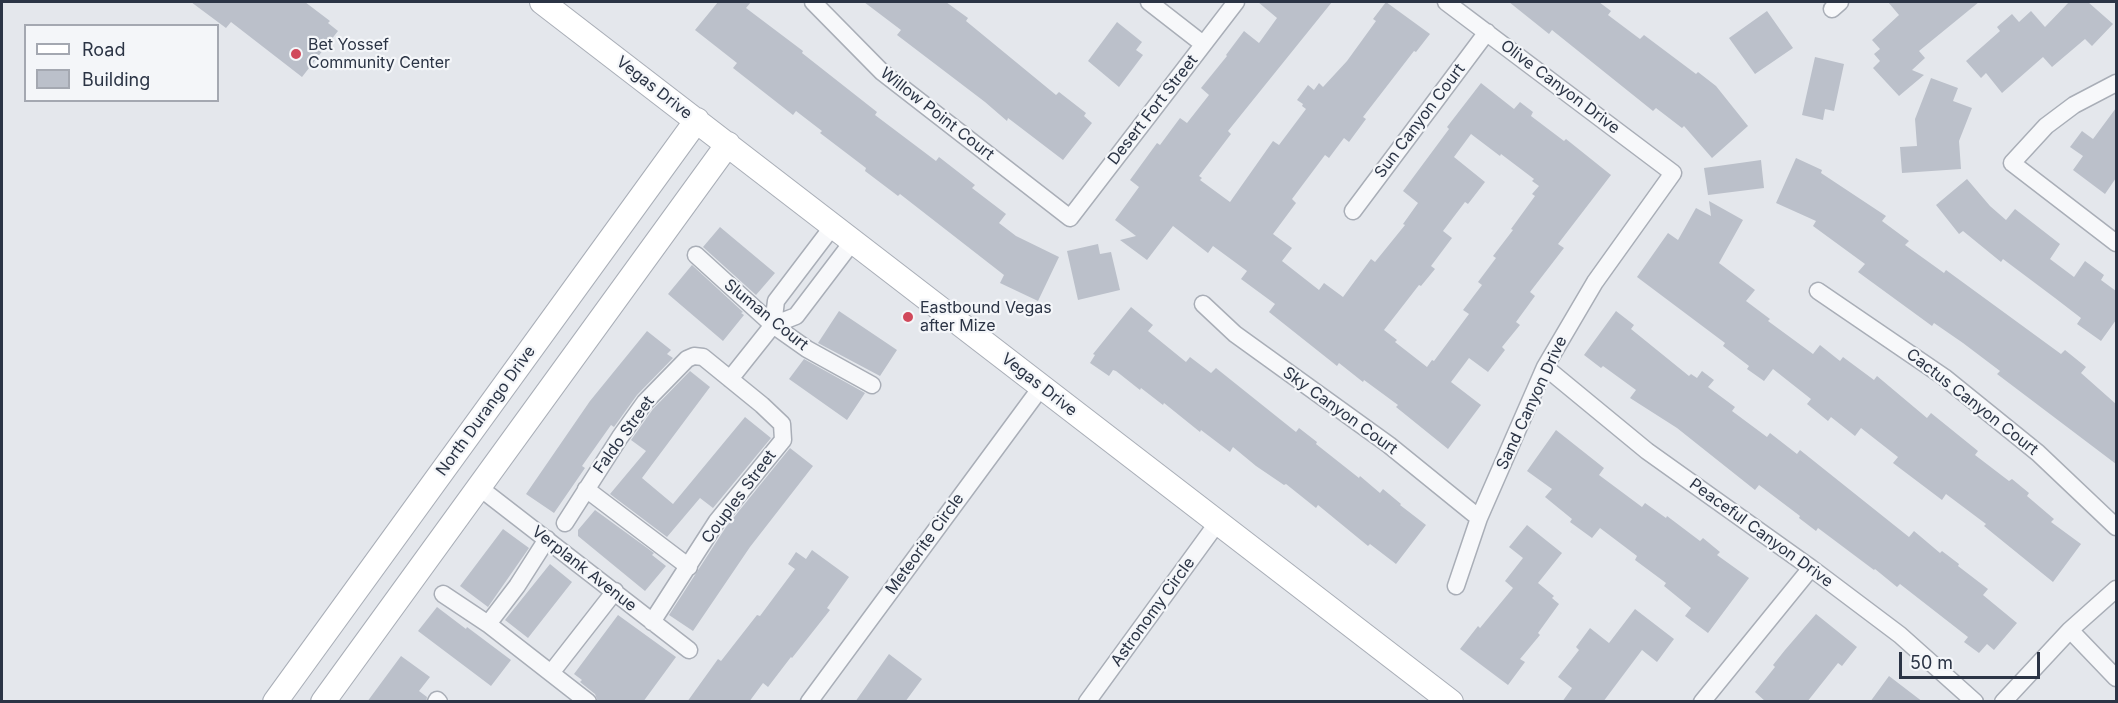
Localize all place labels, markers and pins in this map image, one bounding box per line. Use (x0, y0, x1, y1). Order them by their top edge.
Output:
place label: Bet Yossef Community Center (308, 35, 450, 73)
marker: Bet Yossef Community Center (289, 47, 303, 61)
place label: Eastbound Vegas after Mize (920, 298, 1052, 336)
marker: Eastbound Vegas after Mize (901, 310, 915, 324)

